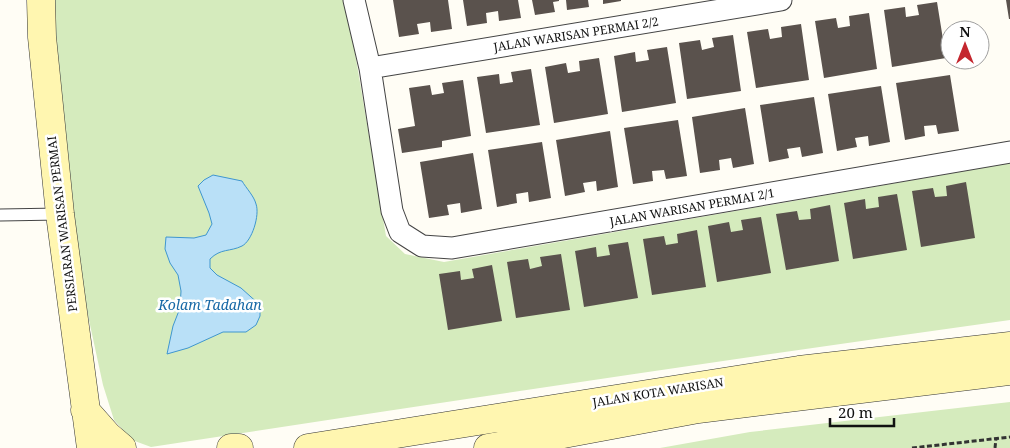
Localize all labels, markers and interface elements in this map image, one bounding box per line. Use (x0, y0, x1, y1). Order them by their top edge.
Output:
street label: JALAN WARISAN PERMAI 2/2 (491, 13, 660, 56)
north arrow (940, 20, 990, 70)
text: N (959, 22, 971, 41)
street label: PERSIARAN WARISAN PERMAI (43, 135, 81, 313)
street label: JALAN WARISAN PERMAI 2/1 (607, 184, 776, 230)
water label: Kolam Tadahan (157, 295, 262, 314)
street label: JALAN KOTA WARISAN (590, 373, 725, 411)
scale bar (830, 396, 894, 428)
text: 20 m (838, 402, 873, 422)

